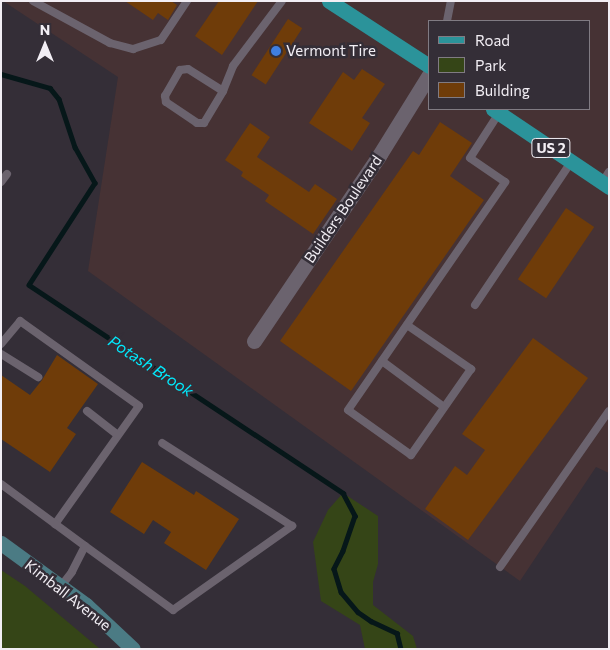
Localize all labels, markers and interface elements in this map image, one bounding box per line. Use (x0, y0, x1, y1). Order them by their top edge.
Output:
north arrow (20, 20, 70, 70)
legend (428, 20, 590, 110)
text: N (40, 21, 50, 38)
text: Road (475, 31, 510, 49)
place label: Vermont Tire (286, 42, 376, 60)
marker: Vermont Tire (270, 45, 282, 57)
text: Park (475, 56, 506, 74)
text: Building (475, 81, 530, 99)
road number: US 2 (531, 136, 571, 160)
street label: Builders Boulevard (300, 152, 386, 266)
water label: Potash Brook (105, 331, 197, 401)
street label: Kimball Avenue (21, 556, 115, 634)

